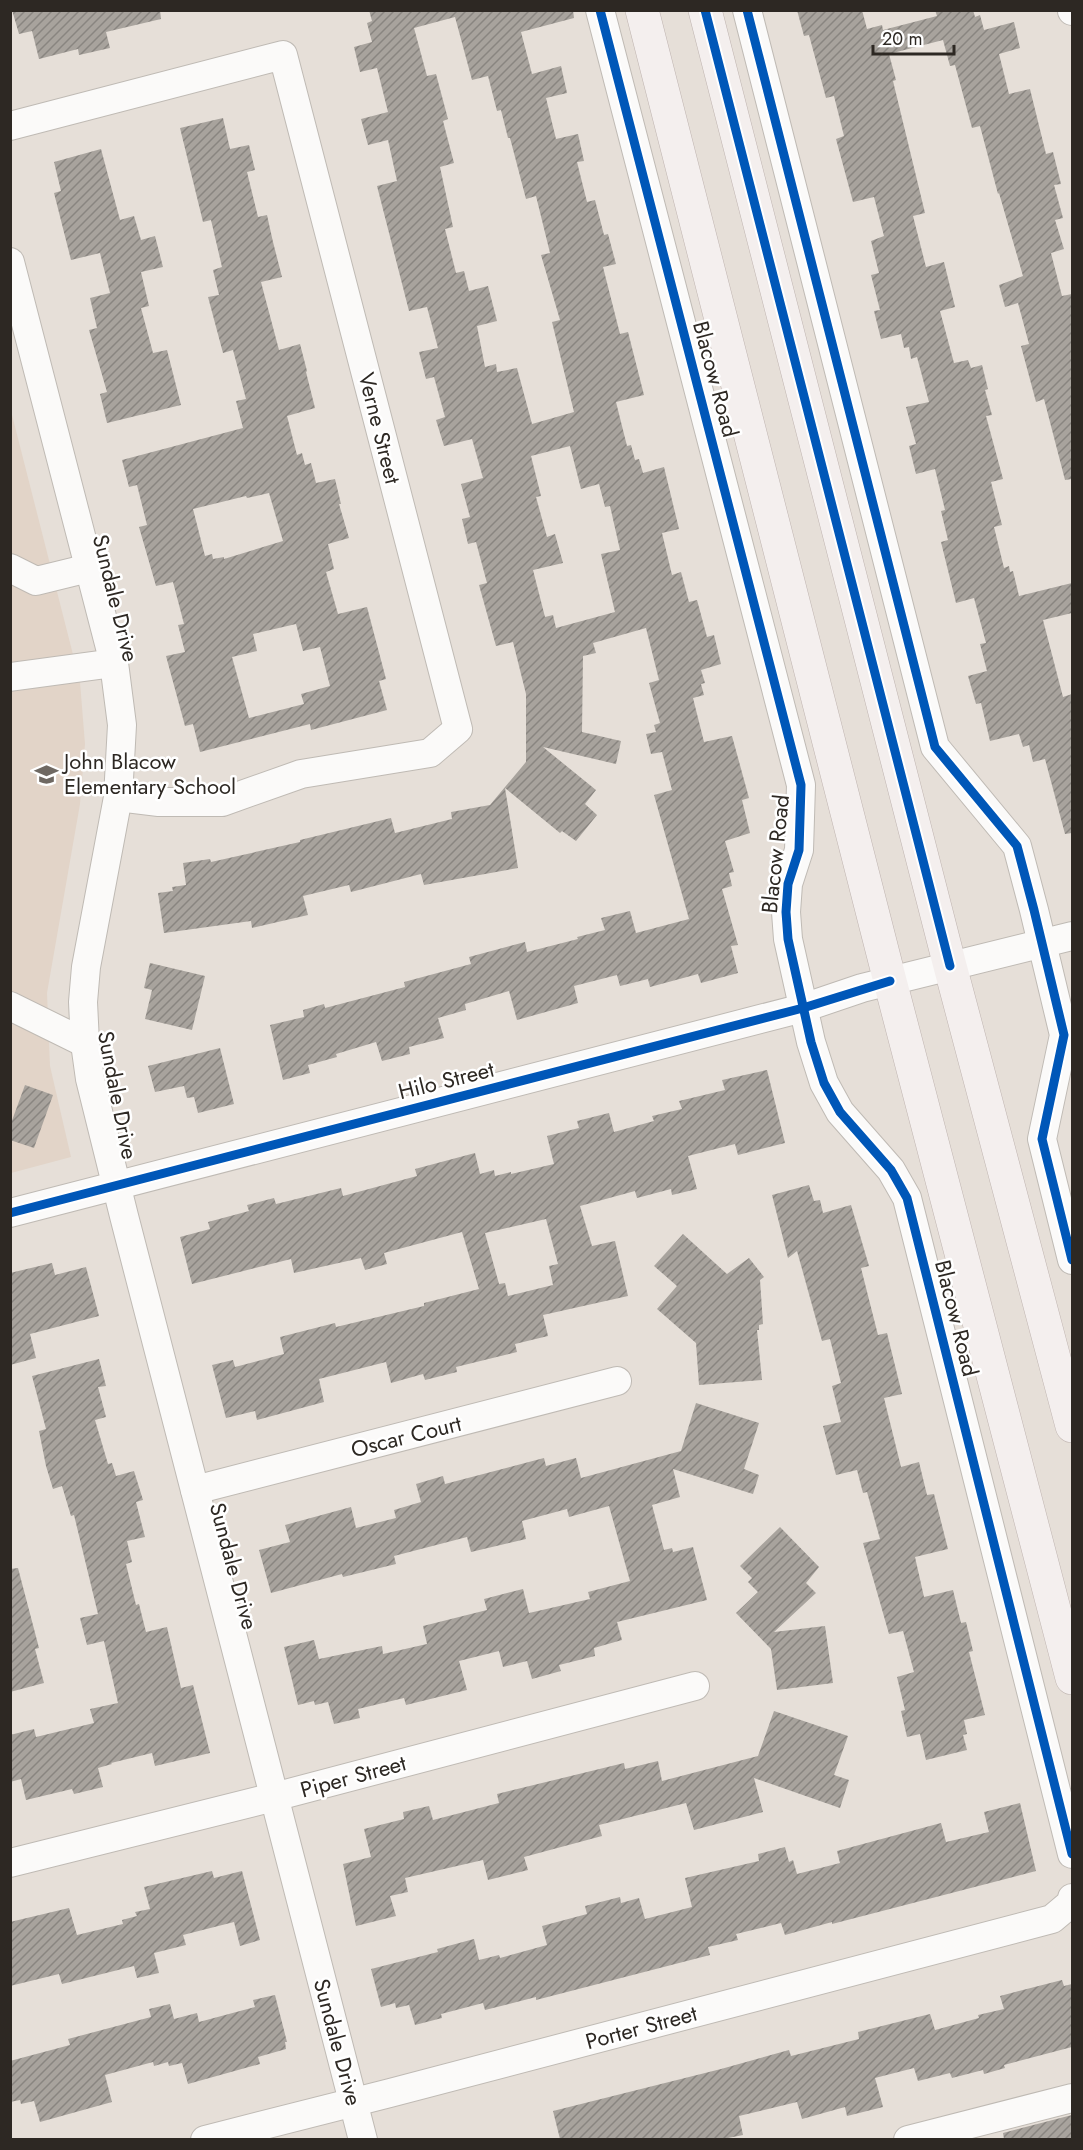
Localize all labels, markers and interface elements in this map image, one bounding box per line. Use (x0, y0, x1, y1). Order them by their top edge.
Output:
scale bar (873, 18, 954, 56)
text: 20 m (882, 26, 922, 52)
street label: Blacow Road (685, 317, 747, 441)
street label: Verne Street (351, 369, 409, 488)
street label: Sundale Drive (85, 531, 147, 665)
place label: John Blacow Elementary School (61, 745, 236, 802)
school or university icon: John Blacow Elementary School (33, 761, 59, 787)
street label: Blacow Road (753, 793, 797, 915)
street label: Sundale Drive (90, 1028, 146, 1162)
street label: Hilo Street (395, 1052, 498, 1107)
street label: Blacow Road (927, 1256, 987, 1380)
street label: Oscar Court (347, 1407, 465, 1465)
street label: Sundale Drive (202, 1499, 266, 1633)
street label: Piper Street (297, 1746, 410, 1805)
street label: Sundale Drive (306, 1975, 370, 2109)
street label: Porter Street (582, 1997, 701, 2057)

